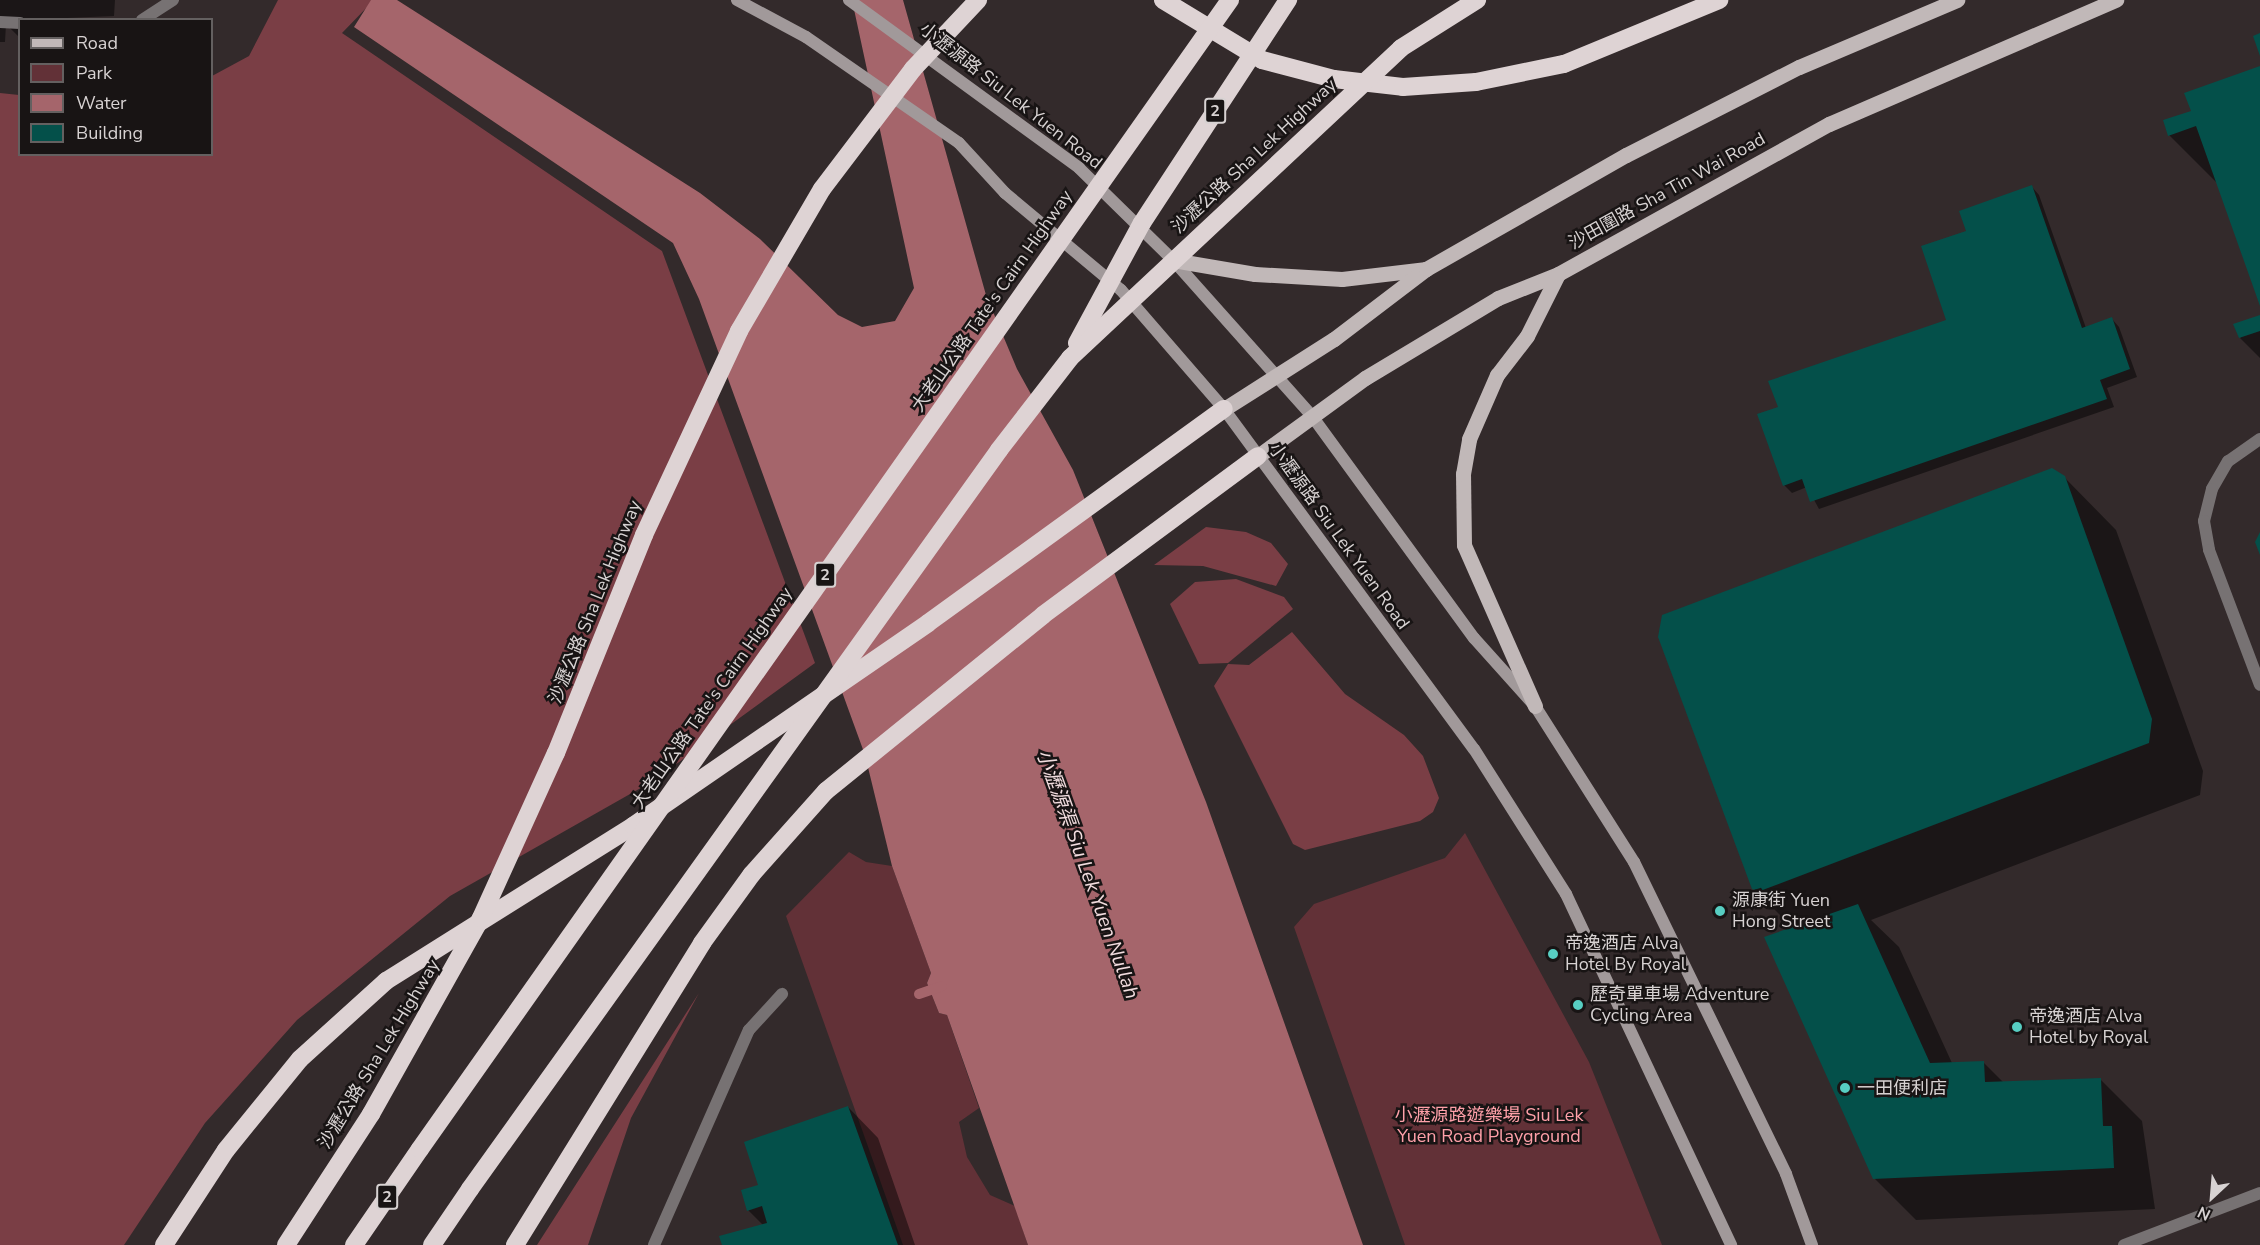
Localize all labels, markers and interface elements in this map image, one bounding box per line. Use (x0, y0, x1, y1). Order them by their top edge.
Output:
legend (18, 18, 213, 156)
street label: 小瀝源路 Siu Lek Yuen Road (916, 18, 1106, 174)
text: Road (76, 31, 118, 55)
text: Park (76, 61, 112, 85)
street label: 沙瀝公路 Sha Lek Highway (1167, 74, 1341, 238)
text: Water (76, 91, 127, 115)
road number: 2 (1203, 98, 1227, 124)
text: Building (76, 121, 143, 145)
street label: 沙田圍路 Sha Tin Wai Road (1565, 128, 1769, 254)
street label: 大老山公路 Tate's Cairn Highway (907, 186, 1077, 416)
street label: 小瀝源路 Siu Lek Yuen Road (1264, 439, 1414, 633)
street label: 沙瀝公路 Sha Lek Highway (544, 497, 646, 707)
road number: 2 (813, 562, 837, 588)
street label: 大老山公路 Tate's Cairn Highway (627, 583, 797, 813)
water label: 小瀝源渠 Siu Lek Yuen Nullah (1032, 746, 1144, 1002)
place label: 源康街 Yuen Hong Street (1732, 890, 1830, 932)
marker: 源康街 Yuen Hong Street (1713, 904, 1727, 918)
place label: 帝逸酒店 Alva Hotel By Royal (1565, 933, 1686, 976)
marker: 帝逸酒店 Alva Hotel By Royal (1546, 947, 1560, 961)
street label: 沙瀝公路 Sha Lek Highway (314, 955, 444, 1153)
place label: 歷奇單車場 Adventure Cycling Area (1590, 984, 1769, 1026)
marker: 歷奇單車場 Adventure Cycling Area (1571, 998, 1585, 1012)
place label: 帝逸酒店 Alva Hotel by Royal (2029, 1006, 2148, 1048)
marker: 帝逸酒店 Alva Hotel by Royal (2010, 1020, 2024, 1034)
place label: 一田便利店 (1857, 1077, 1947, 1099)
marker: 一田便利店 (1838, 1081, 1852, 1095)
park label: 小瀝源路遊樂場 Siu Lek Yuen Road Playground (1395, 1105, 1583, 1148)
north arrow (2182, 1167, 2242, 1227)
road number: 2 (375, 1184, 399, 1210)
text: N (2194, 1201, 2214, 1226)

